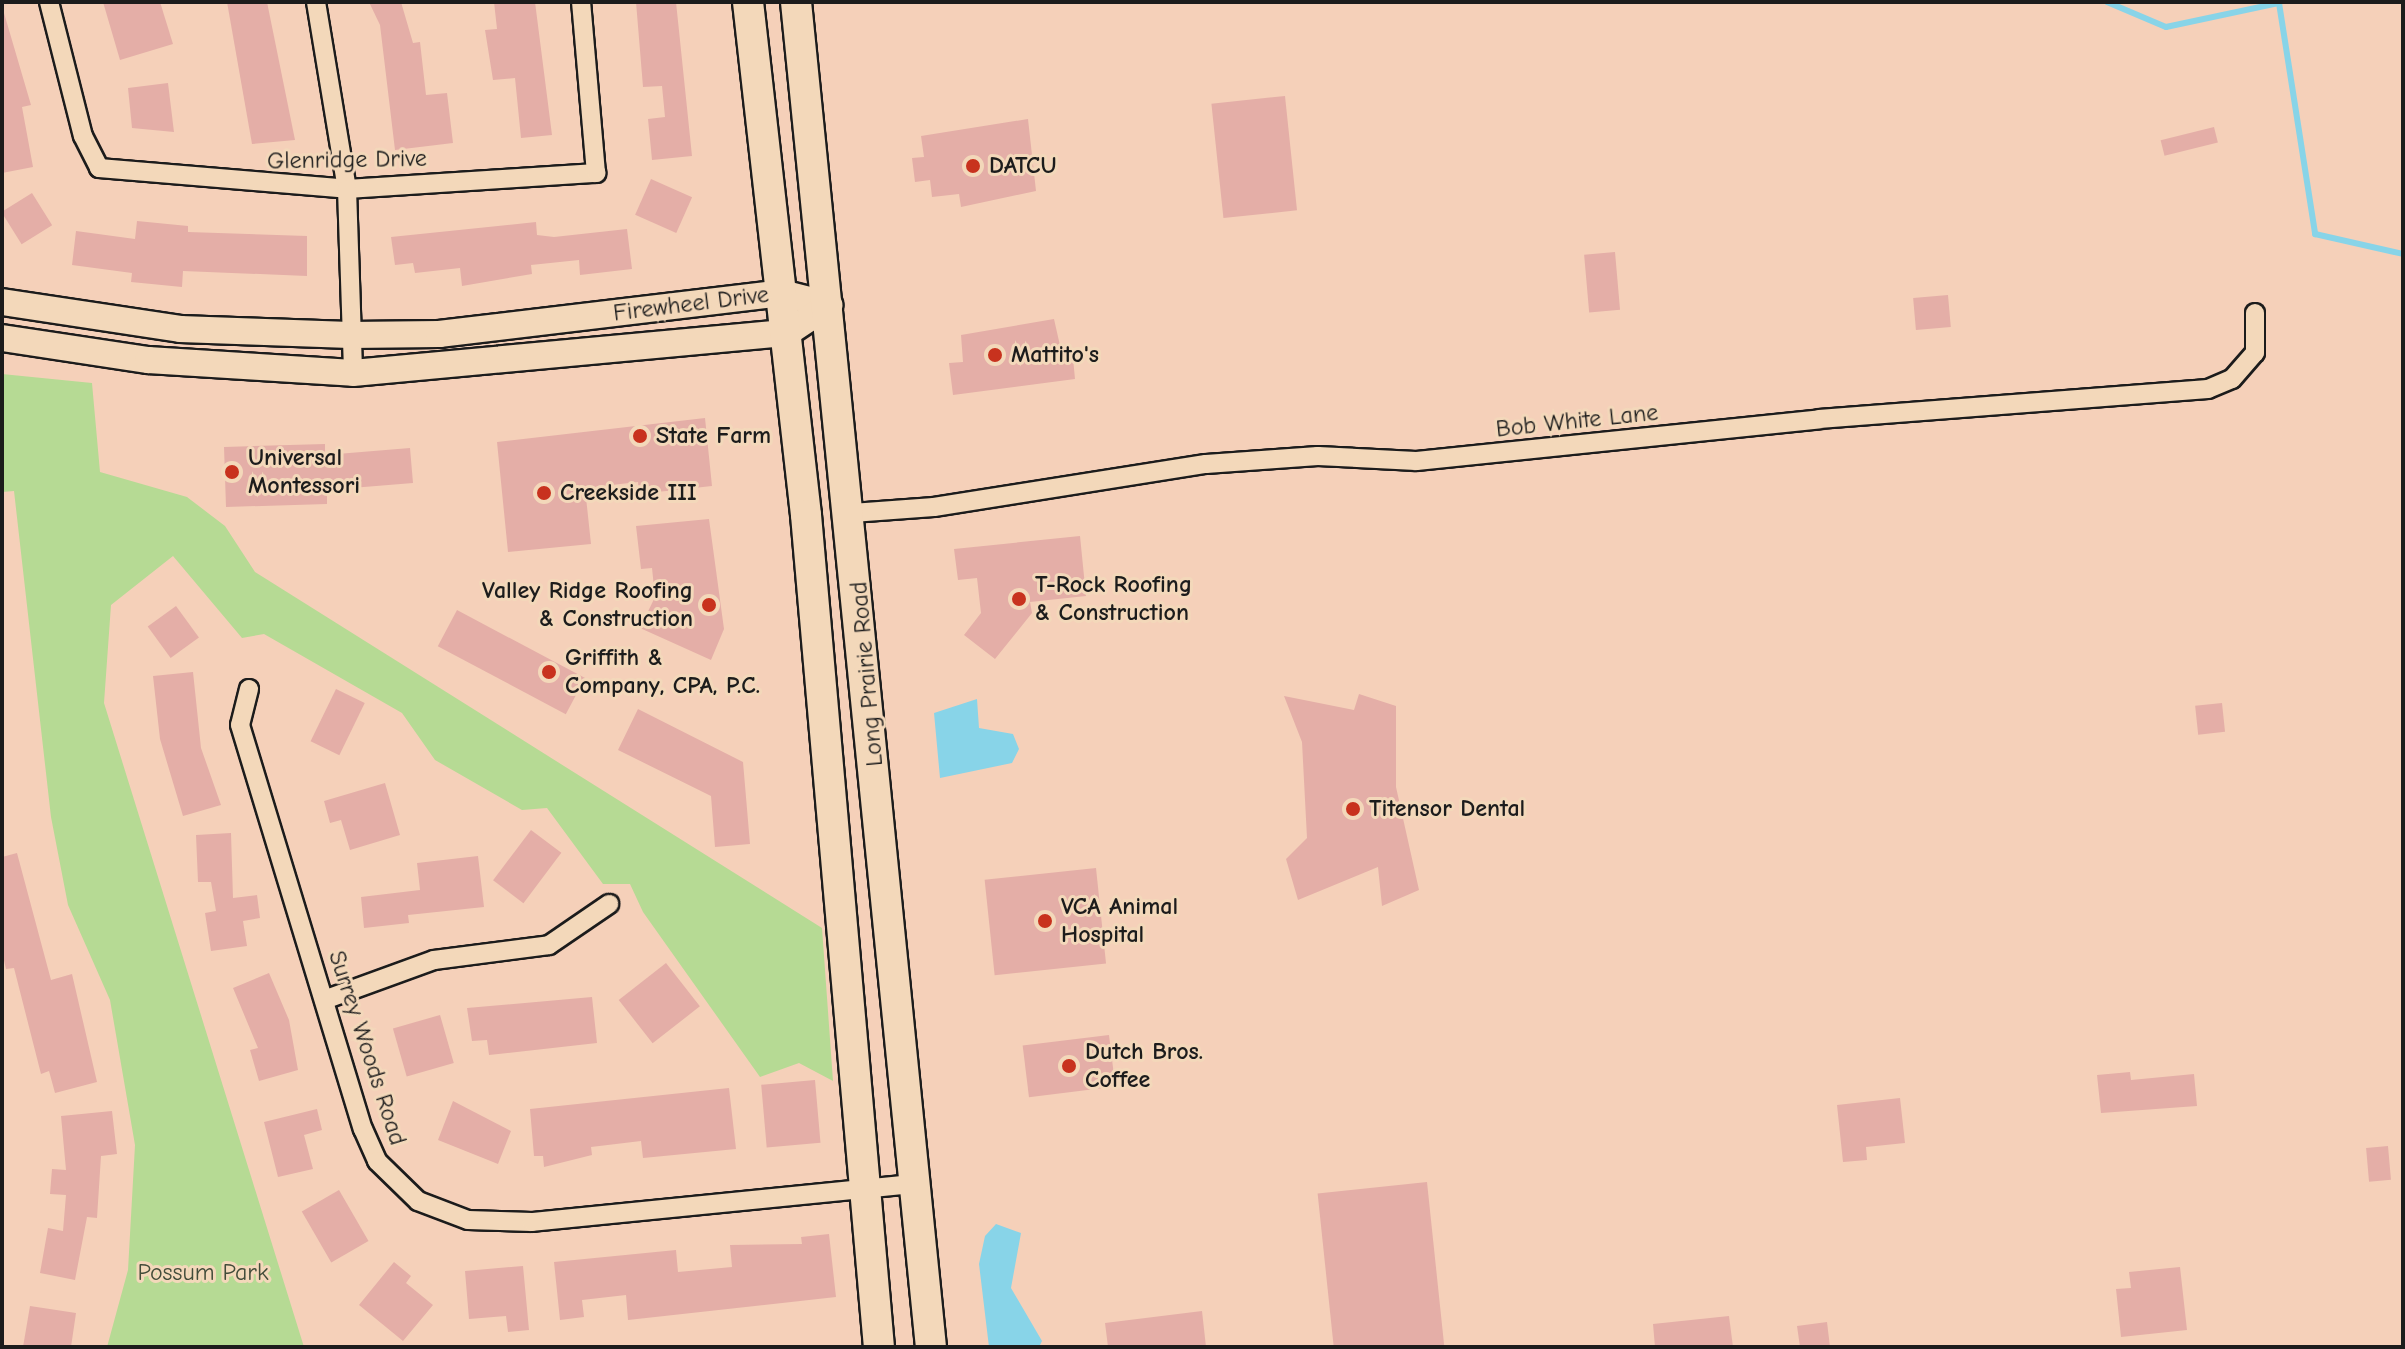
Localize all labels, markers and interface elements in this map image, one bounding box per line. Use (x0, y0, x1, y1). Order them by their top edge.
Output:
street label: Glenridge Drive (267, 144, 427, 176)
place label: DATCU (989, 152, 1057, 180)
marker: DATCU (964, 157, 982, 175)
street label: Firewheel Drive (612, 280, 770, 328)
place label: Mattito's (1011, 341, 1099, 369)
marker: Mattito's (986, 346, 1004, 364)
street label: Bob White Lane (1494, 398, 1660, 444)
place label: State Farm (656, 422, 771, 450)
marker: State Farm (631, 427, 649, 445)
place label: Universal Montessori (248, 444, 360, 500)
marker: Universal Montessori (223, 463, 241, 481)
place label: Creekside III (560, 479, 697, 507)
marker: Creekside III (535, 484, 553, 502)
place label: T-Rock Roofing & Construction (1035, 571, 1192, 627)
place label: Valley Ridge Roofing & Construction (482, 577, 693, 633)
street label: Long Prairie Road (845, 580, 889, 768)
marker: T-Rock Roofing & Construction (1010, 590, 1028, 608)
marker: Valley Ridge Roofing & Construction (700, 596, 718, 614)
place label: Griffith & Company, CPA, P.C. (565, 644, 760, 700)
marker: Griffith & Company, CPA, P.C. (540, 663, 558, 681)
place label: Titensor Dental (1369, 795, 1525, 823)
marker: Titensor Dental (1344, 800, 1362, 818)
place label: VCA Animal Hospital (1061, 893, 1178, 949)
marker: VCA Animal Hospital (1036, 912, 1054, 930)
street label: Surrey Woods Road (322, 947, 412, 1149)
place label: Dutch Bros. Coffee (1085, 1038, 1203, 1094)
marker: Dutch Bros. Coffee (1060, 1057, 1078, 1075)
park label: Possum Park (137, 1259, 269, 1287)

